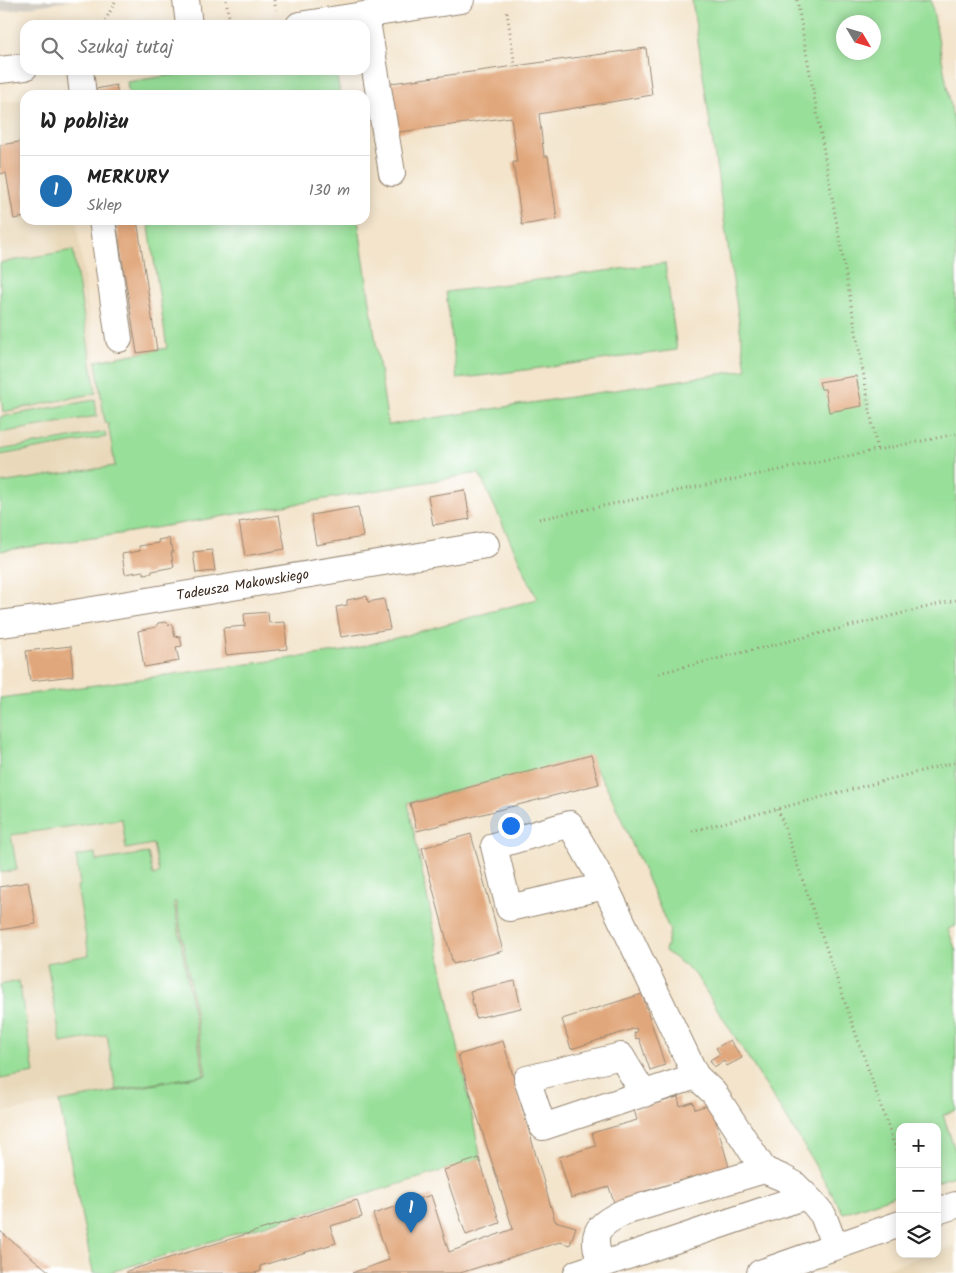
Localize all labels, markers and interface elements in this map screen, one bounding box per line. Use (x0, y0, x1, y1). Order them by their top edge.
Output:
north arrow (836, 15, 881, 60)
search box (20, 20, 370, 75)
text: Szukaj tutaj (78, 33, 173, 63)
icon: search (38, 34, 66, 62)
text: W pobliżu (40, 106, 128, 139)
text: MERKURY (87, 163, 168, 193)
text: 1 (54, 178, 58, 203)
text: 130 m (309, 178, 350, 203)
text: Sklep (87, 193, 122, 218)
street label: Tadeusza Makowskiego (175, 563, 311, 607)
your location (498, 813, 524, 839)
map controls (896, 1123, 941, 1258)
button: + (896, 1123, 941, 1168)
button: − (896, 1168, 941, 1213)
pin: 1 (395, 1192, 427, 1233)
button: layers (896, 1213, 941, 1258)

